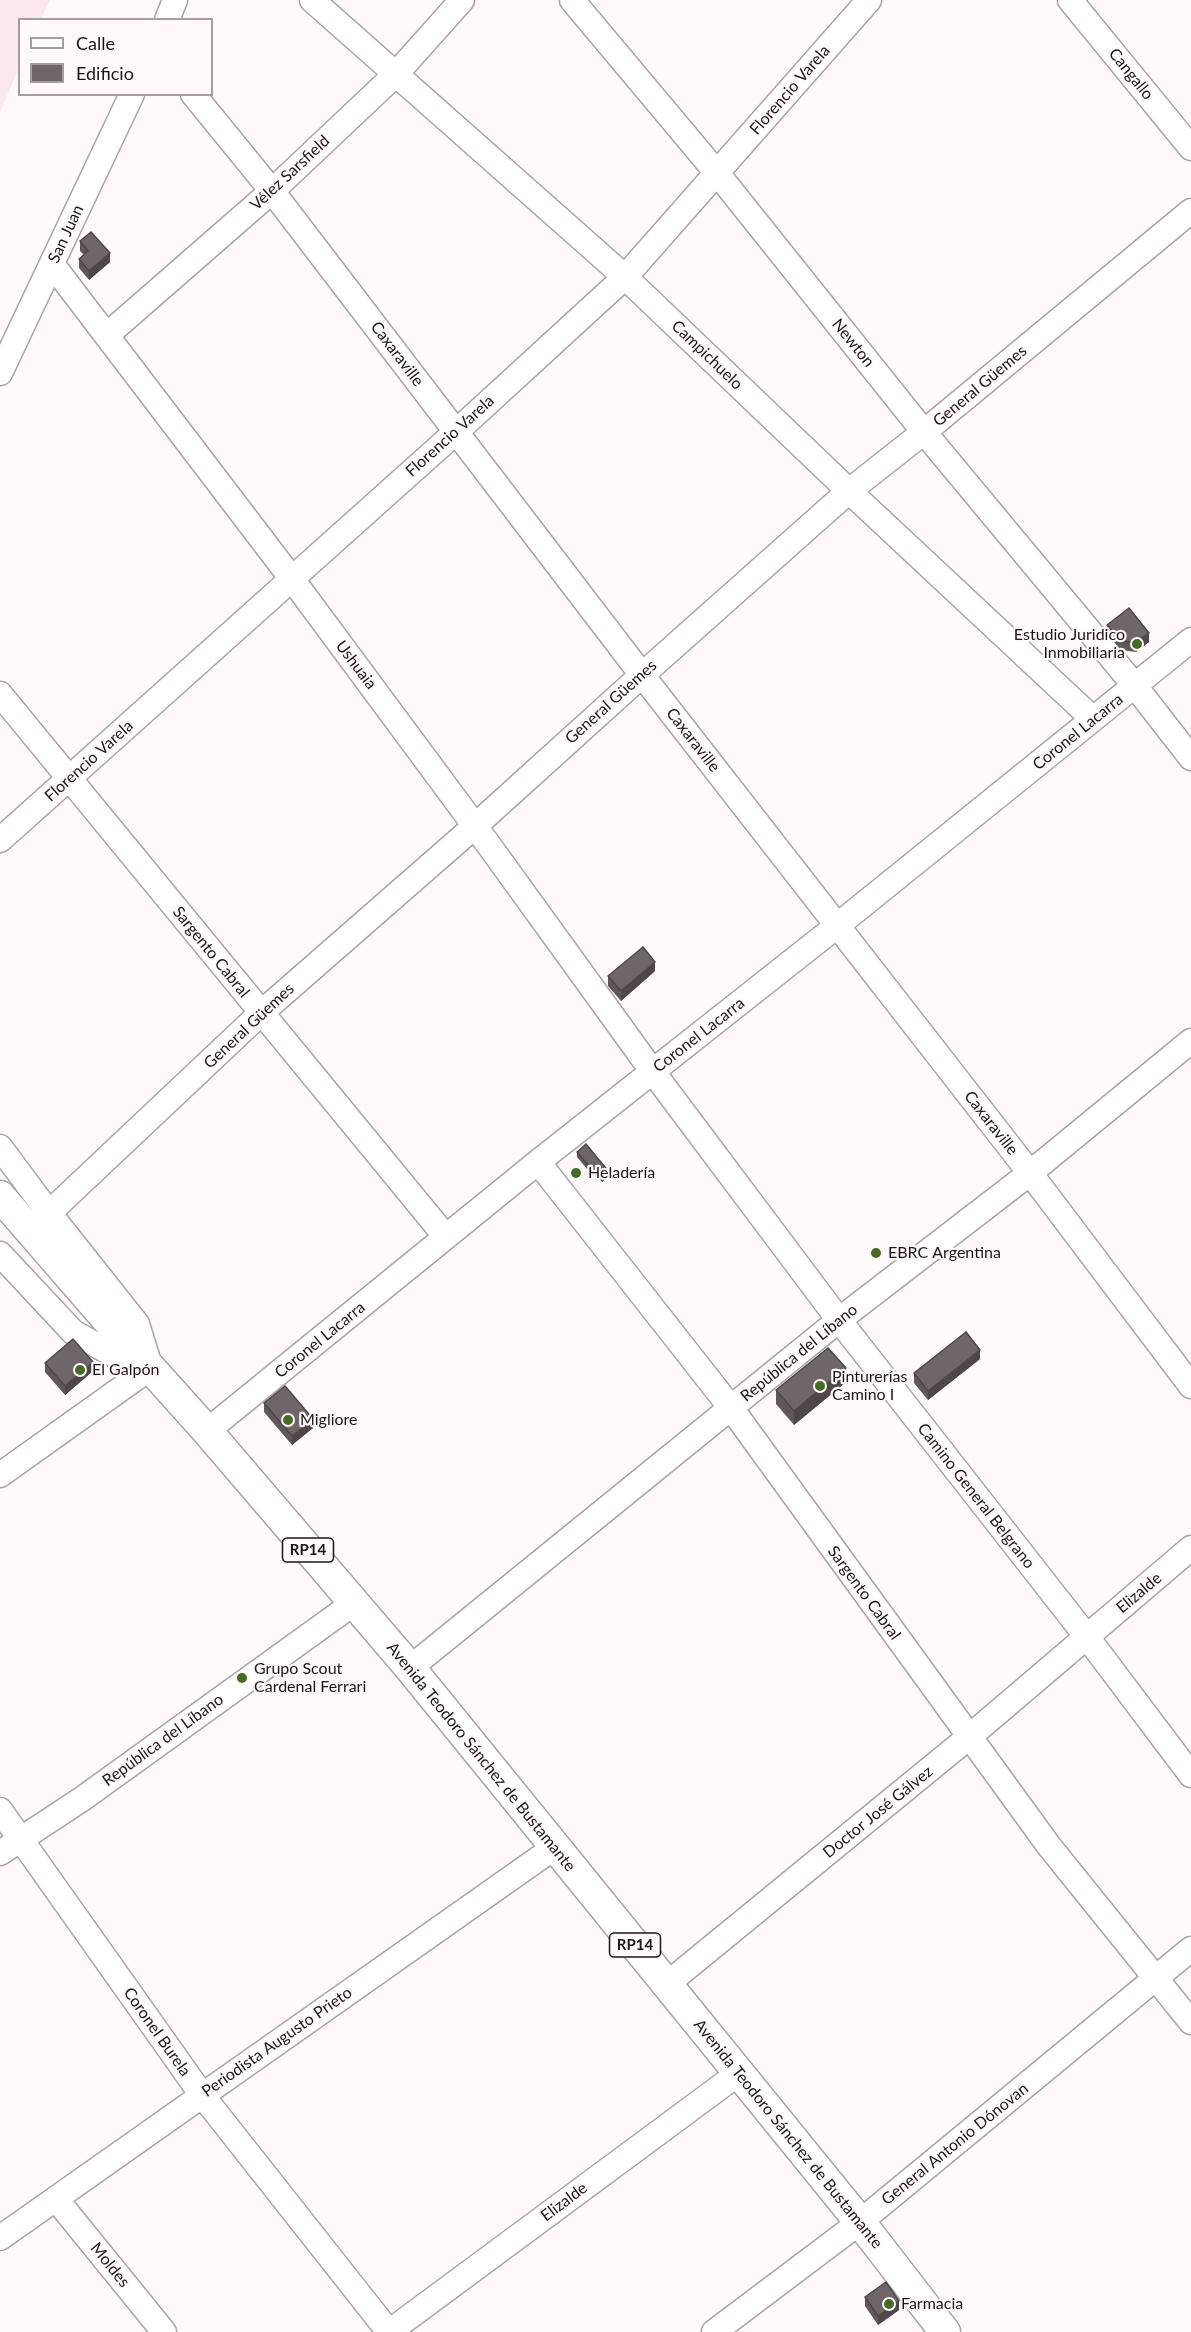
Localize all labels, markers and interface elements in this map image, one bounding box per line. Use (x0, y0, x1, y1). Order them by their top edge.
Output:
legend (18, 18, 213, 96)
text: Calle (76, 32, 115, 54)
street label: Florencio Varela (746, 41, 834, 139)
street label: Cangallo (1105, 44, 1157, 104)
text: Edificio (76, 62, 134, 84)
street label: Vélez Sarsfield (246, 131, 334, 215)
street label: San Juan (44, 202, 88, 266)
street label: Newton (828, 315, 878, 371)
street label: Campichuelo (667, 316, 747, 394)
street label: Caxaraville (366, 318, 428, 390)
street label: General Güemes (929, 341, 1031, 431)
street label: Florencio Varela (402, 391, 498, 481)
place label: Estudio Juridico Inmobiliaria (1014, 625, 1125, 663)
street label: Ushuaia (332, 637, 380, 693)
marker: Estudio Juridico Inmobiliaria (1130, 637, 1144, 651)
street label: General Güemes (561, 656, 661, 748)
street label: Coronel Lacarra (1029, 690, 1127, 774)
street label: Caxaraville (662, 704, 724, 776)
street label: Florencio Varela (41, 716, 137, 806)
street label: Sargento Cabral (168, 903, 254, 1001)
street label: General Güemes (200, 979, 298, 1073)
street label: Coronel Lacarra (649, 993, 749, 1077)
street label: Caxaraville (960, 1087, 1022, 1159)
place label: Heladería (588, 1163, 655, 1183)
marker: Heladería (569, 1166, 583, 1180)
place label: EBRC Argentina (888, 1243, 1001, 1263)
marker: EBRC Argentina (869, 1246, 883, 1260)
street label: Coronel Lacarra (271, 1298, 369, 1382)
street label: República del Líbano (737, 1300, 861, 1406)
place label: El Galpón (92, 1360, 159, 1380)
marker: El Galpón (73, 1363, 87, 1377)
place label: Pinturerías Camino I (832, 1367, 907, 1405)
marker: Pinturerías Camino I (813, 1379, 827, 1393)
place label: Migliore (300, 1410, 358, 1430)
marker: Migliore (281, 1413, 295, 1427)
street label: Camino General Belgrano (913, 1420, 1039, 1572)
road number: RP14 (282, 1538, 334, 1562)
street label: Sargento Cabral (823, 1542, 905, 1644)
street label: Elizalde (1112, 1569, 1166, 1617)
street label: Avenida Teodoro Sánchez de Bustamante (383, 1639, 579, 1875)
place label: Grupo Scout Cardenal Ferrari (254, 1659, 366, 1697)
marker: Grupo Scout Cardenal Ferrari (235, 1671, 249, 1685)
street label: República del Líbano (99, 1690, 227, 1790)
street label: Doctor José Gálvez (819, 1762, 937, 1862)
road number: RP14 (610, 1933, 660, 1957)
street label: Periodista Augusto Prieto (198, 1983, 356, 2101)
street label: Coronel Burela (119, 1984, 195, 2080)
street label: Avenida Teodoro Sánchez de Bustamante (690, 2016, 886, 2252)
street label: General Antonio Dónovan (878, 2079, 1032, 2209)
street label: Elizalde (537, 2178, 591, 2226)
street label: Moldes (86, 2239, 134, 2291)
place label: Farmacia (901, 2294, 963, 2314)
marker: Farmacia (882, 2297, 896, 2311)

